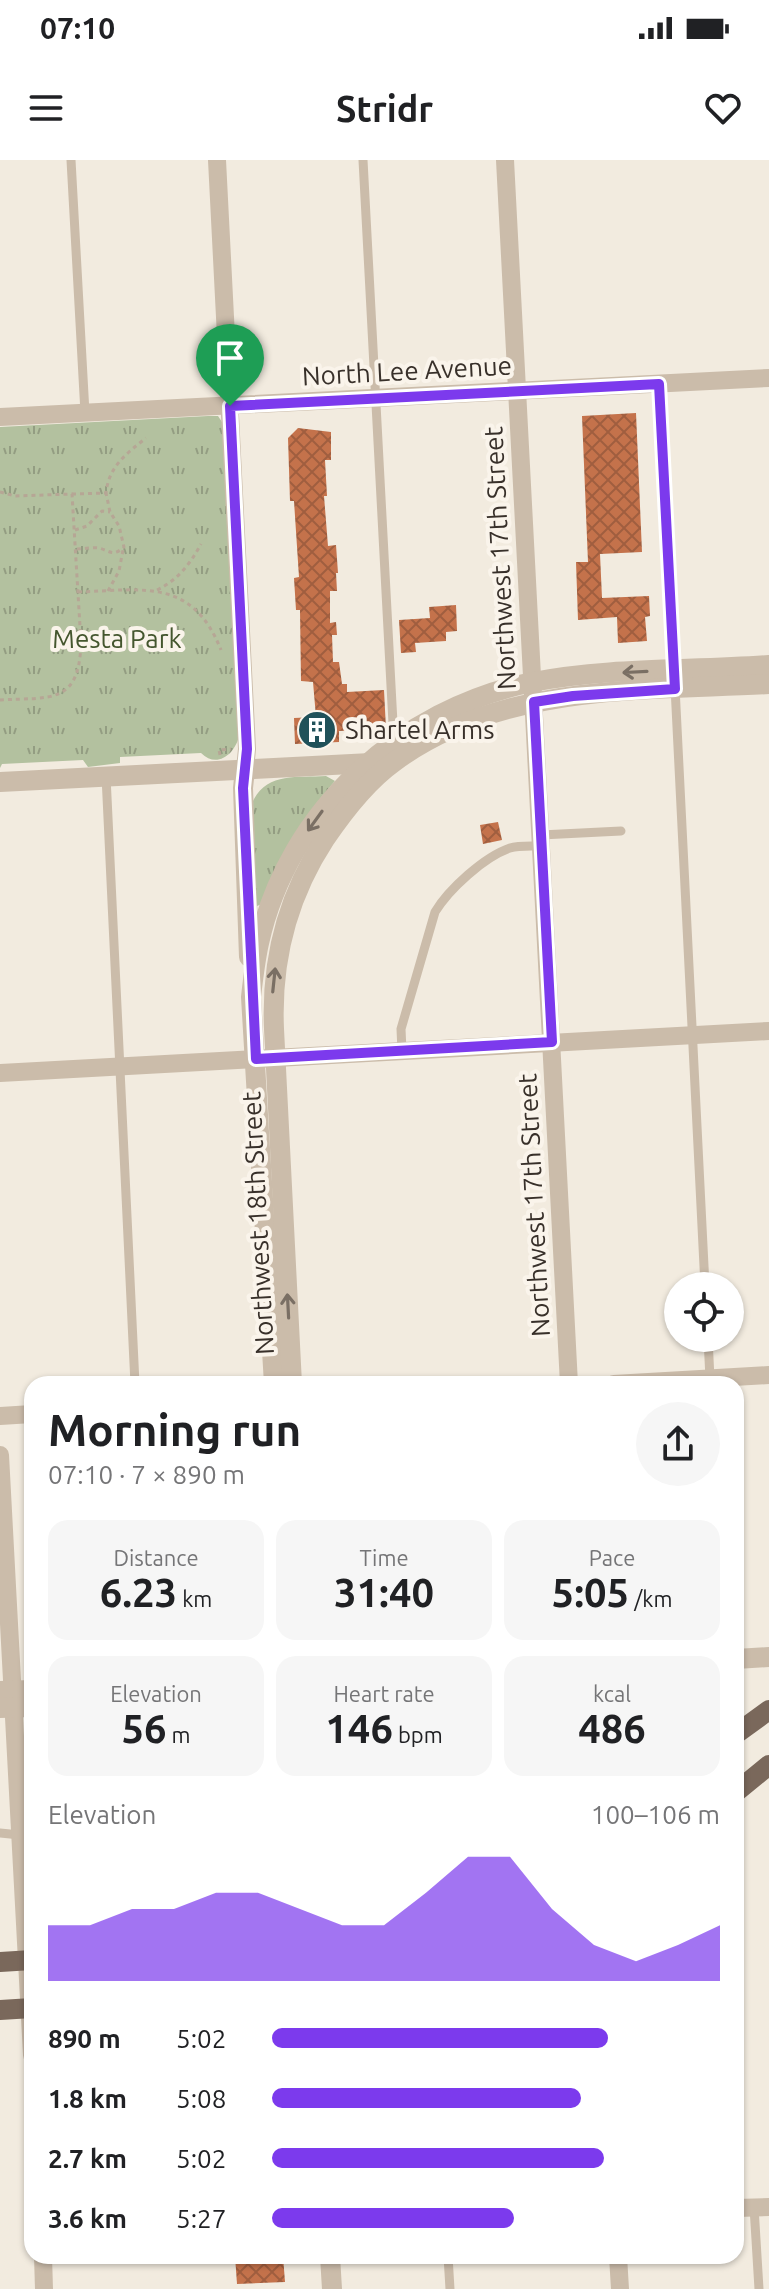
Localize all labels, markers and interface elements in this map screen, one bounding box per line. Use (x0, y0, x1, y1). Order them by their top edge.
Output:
text: 07:10 (40, 11, 115, 45)
icon: menu (24, 86, 68, 130)
icon: heart (701, 86, 745, 130)
text: Stridr (336, 88, 433, 129)
pin (196, 324, 264, 406)
icon: arrive (208, 336, 252, 380)
street label: North Lee Avenue (301, 351, 513, 390)
street label: Northwest 17th Street (478, 426, 521, 690)
park label: Mesta Park (52, 624, 182, 653)
one-way arrow (622, 665, 649, 680)
building icon: Shartel Arms (296, 709, 338, 751)
place label: Shartel Arms (345, 715, 494, 744)
one-way arrow (307, 810, 323, 832)
one-way arrow (267, 967, 282, 994)
street label: Northwest 17th Street (512, 1073, 555, 1337)
street label: Northwest 18th Street (236, 1091, 279, 1355)
map controls (664, 1272, 744, 1352)
button: locate (664, 1272, 744, 1352)
one-way arrow (280, 1293, 295, 1320)
button: share (636, 1402, 720, 1486)
text: Morning run (48, 1405, 301, 1454)
text: 07:10 · 7 × 890 m (48, 1460, 245, 1489)
text: Distance (113, 1545, 199, 1570)
text: Time (359, 1545, 409, 1570)
text: Pace (589, 1545, 635, 1570)
text: 6.23 (100, 1570, 177, 1615)
text: 31:40 (334, 1570, 434, 1615)
text: 5:05 (552, 1570, 629, 1615)
text: km (177, 1586, 212, 1611)
text: /km (629, 1586, 672, 1611)
text: Elevation (110, 1681, 202, 1706)
text: Heart rate (333, 1681, 435, 1706)
text: kcal (593, 1681, 631, 1706)
text: 56 (121, 1706, 167, 1751)
text: 146 (325, 1706, 393, 1751)
text: 486 (578, 1706, 646, 1751)
text: m (167, 1722, 191, 1747)
text: bpm (393, 1722, 443, 1747)
text: Elevation (48, 1800, 156, 1829)
text: 100–106 m (591, 1800, 720, 1829)
text: 890 m (48, 2024, 121, 2053)
text: 5:02 (176, 2024, 226, 2053)
text: 1.8 km (48, 2084, 127, 2113)
text: 5:08 (176, 2084, 226, 2113)
text: 2.7 km (48, 2144, 127, 2173)
text: 5:02 (176, 2144, 226, 2173)
text: 3.6 km (48, 2204, 127, 2233)
text: 5:27 (176, 2204, 226, 2233)

